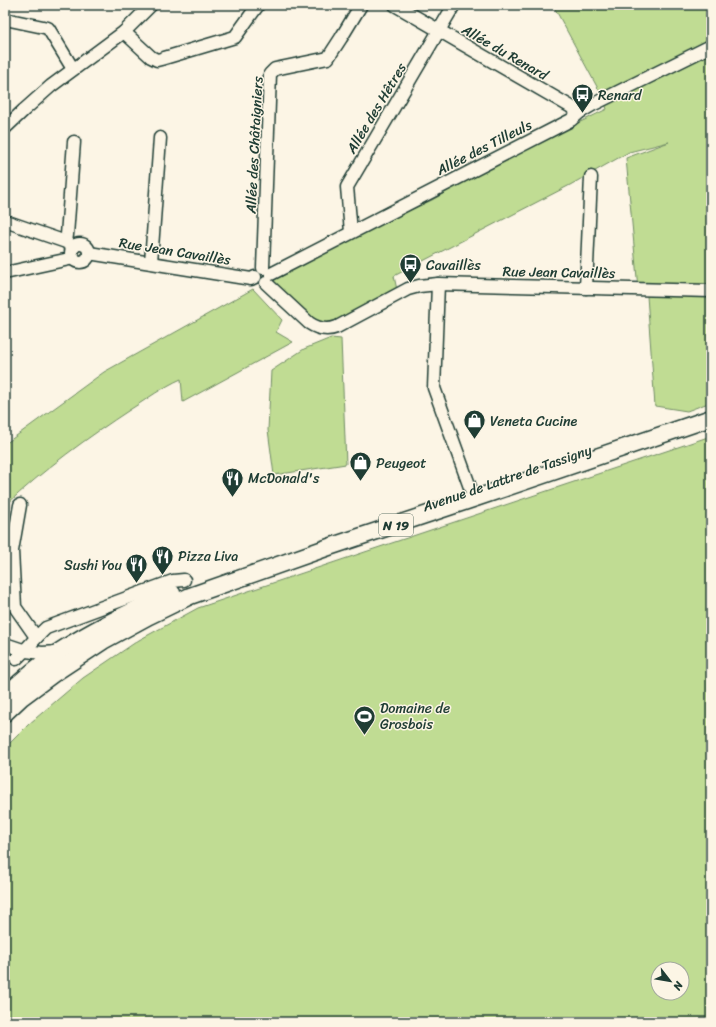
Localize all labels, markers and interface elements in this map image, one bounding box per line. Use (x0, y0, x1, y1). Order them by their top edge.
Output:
street label: Allée du Renard (456, 17, 554, 88)
street label: Allée des Hêtres (339, 57, 414, 159)
street label: Allée des Châtaigniers (238, 75, 271, 215)
bus stop icon: Renard (570, 82, 596, 115)
place label: Renard (598, 83, 643, 108)
street label: Allée des Tilleuls (431, 112, 537, 183)
street label: Rue Jean Cavaillès (117, 230, 233, 273)
bus stop icon: Cavaillès (398, 252, 424, 285)
place label: Cavaillès (426, 253, 481, 278)
street label: Rue Jean Cavaillès (502, 259, 616, 286)
shop icon: Veneta Cucine (462, 408, 488, 441)
place label: Veneta Cucine (490, 409, 578, 434)
street label: Avenue de Lattre de Tassigny (418, 438, 596, 520)
shop icon: Peugeot (347, 450, 373, 483)
place label: Peugeot (376, 451, 426, 476)
restaurant icon: McDonald's (219, 465, 245, 498)
place label: McDonald's (248, 466, 320, 491)
road number: N 19 (379, 514, 413, 536)
restaurant icon: Pizza Liva (150, 543, 176, 576)
place label: Pizza Liva (178, 544, 238, 569)
restaurant icon: Sushi You (124, 552, 150, 585)
place label: Sushi You (64, 553, 122, 578)
place label: Domaine de Grosbois (380, 696, 450, 737)
sports icon: Domaine de Grosbois (351, 703, 377, 736)
north arrow (650, 961, 690, 1001)
text: N (668, 977, 689, 994)

